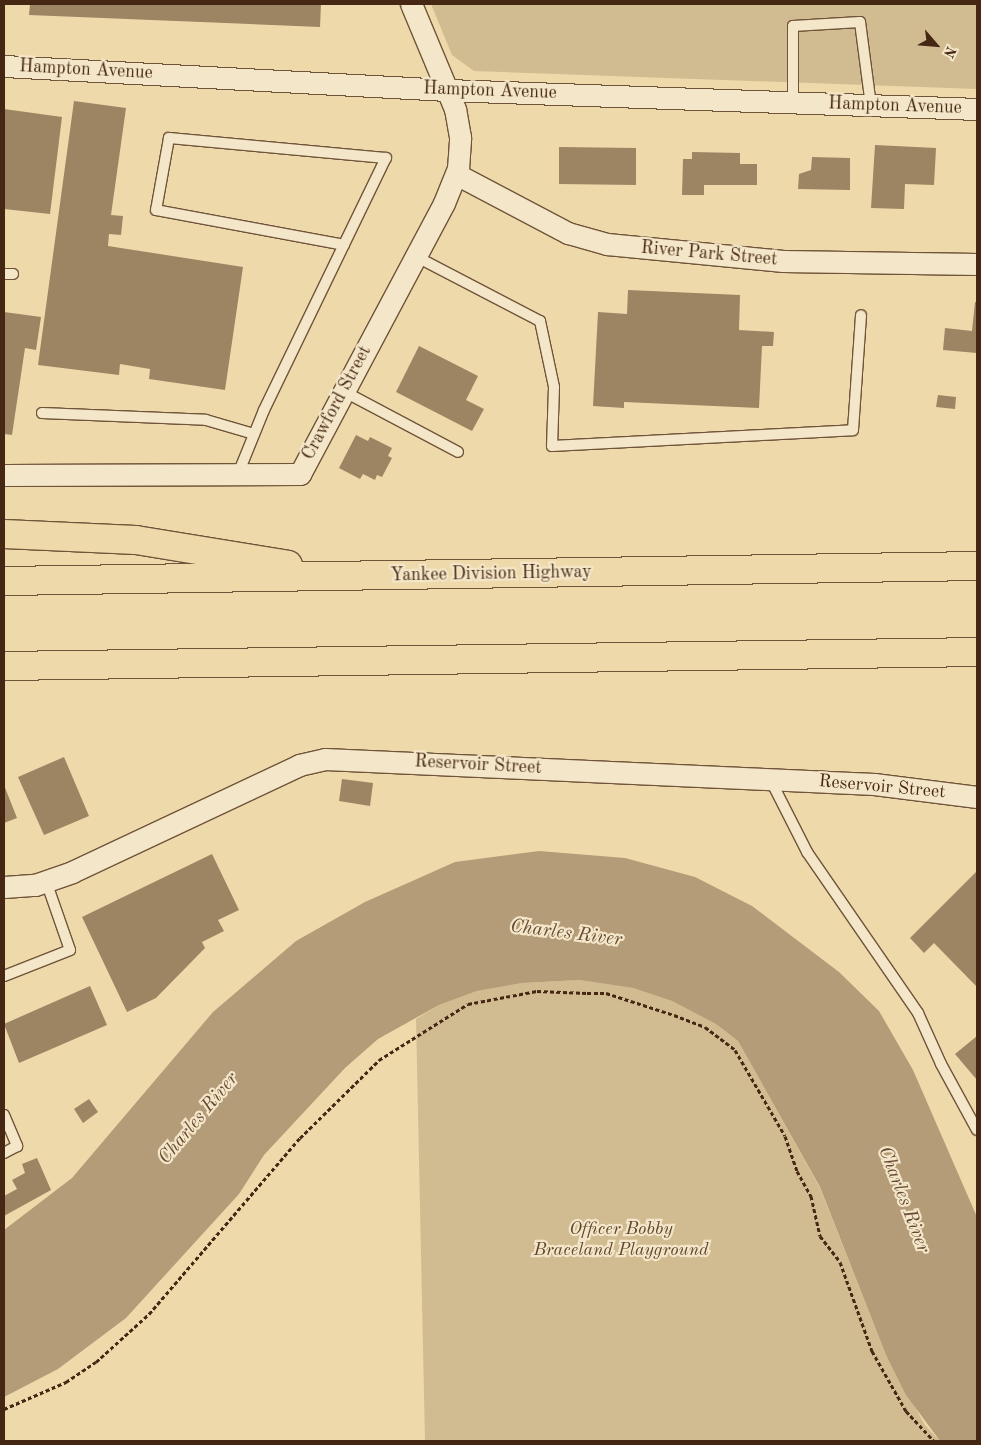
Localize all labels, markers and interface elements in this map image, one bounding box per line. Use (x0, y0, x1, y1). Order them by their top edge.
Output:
north arrow (911, 20, 961, 70)
text: N (941, 44, 958, 60)
street label: Hampton Avenue (19, 56, 153, 84)
street label: Hampton Avenue (423, 78, 557, 104)
street label: Hampton Avenue (828, 93, 962, 119)
street label: River Park Street (640, 237, 778, 271)
street label: Crawford Street (298, 342, 376, 464)
street label: Yankee Division Highway (390, 561, 592, 587)
street label: Reservoir Street (414, 751, 542, 779)
street label: Reservoir Street (818, 771, 946, 803)
water label: Charles River (509, 916, 623, 952)
water label: Charles River (154, 1069, 244, 1169)
water label: Charles River (872, 1143, 934, 1257)
park label: Officer Bobby Braceland Playground (533, 1219, 709, 1262)

